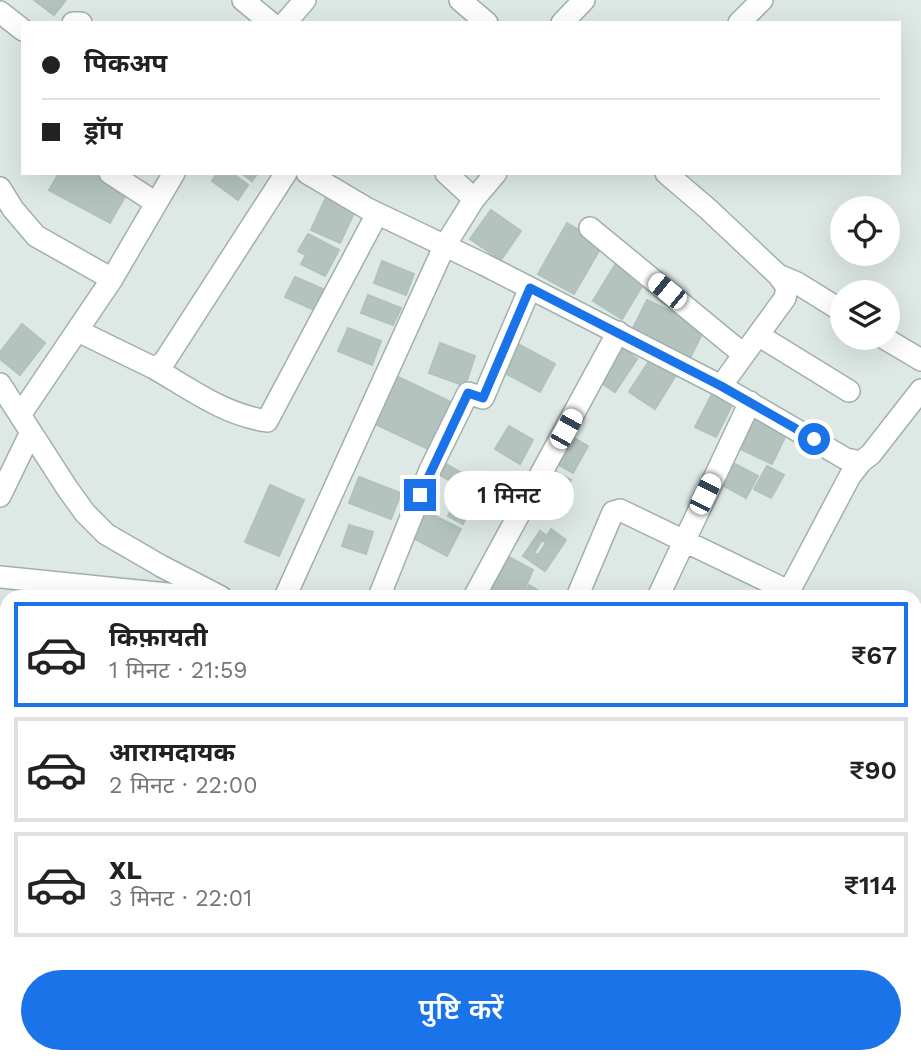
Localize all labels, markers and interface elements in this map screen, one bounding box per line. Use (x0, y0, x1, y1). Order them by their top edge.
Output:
text: पिकअप (84, 48, 167, 78)
text: ड्रॉप (84, 115, 122, 145)
map controls (830, 196, 900, 350)
button: locate (830, 196, 900, 266)
car (645, 270, 690, 312)
button: layers (830, 280, 900, 350)
car (547, 406, 586, 452)
route start (798, 423, 830, 455)
callout: 1 मिनट (444, 470, 574, 520)
car (687, 471, 724, 517)
route end (404, 479, 436, 511)
text: 1 मिनट (477, 482, 541, 509)
text: किफ़ायती (109, 622, 208, 652)
icon: car (25, 623, 88, 686)
text: ₹67 (851, 640, 897, 670)
text: 1 मिनट · 21:59 (109, 657, 248, 684)
text: आरामदायक (109, 737, 235, 767)
icon: car (25, 738, 88, 801)
text: ₹90 (849, 755, 897, 785)
text: 2 मिनट · 22:00 (109, 772, 257, 799)
icon: car (25, 853, 88, 916)
text: XL (109, 855, 142, 885)
text: ₹114 (844, 870, 897, 900)
text: 3 मिनट · 22:01 (109, 885, 252, 912)
button: पुष्टि करें (21, 970, 901, 1050)

